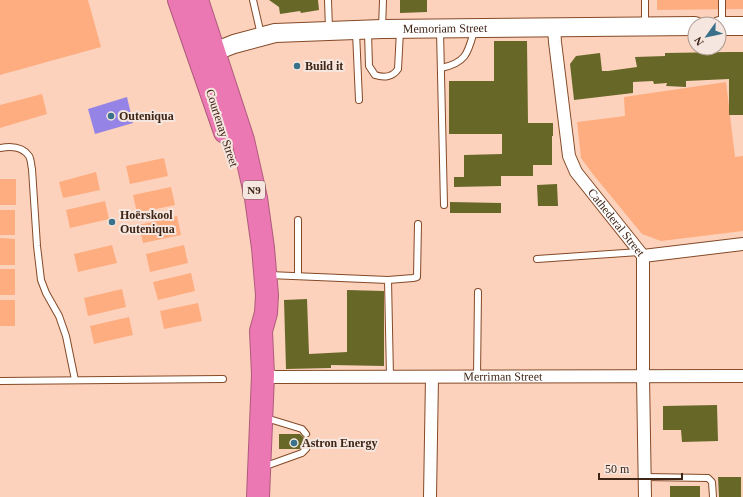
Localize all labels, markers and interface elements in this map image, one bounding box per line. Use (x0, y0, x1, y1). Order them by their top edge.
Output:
north arrow (687, 16, 727, 56)
street label: Memoriam Street (403, 21, 488, 36)
text: N (691, 35, 706, 48)
place label: Build it (305, 59, 343, 73)
marker: Build it (292, 61, 302, 71)
street label: Courtenay Street (203, 87, 241, 169)
place label: Outeniqua (119, 109, 174, 123)
marker: Outeniqua (106, 111, 116, 121)
road number: N9 (243, 181, 265, 199)
street label: Cathederal Street (585, 186, 648, 260)
place label: Hoërskool Outeniqua (120, 208, 175, 236)
marker: Hoërskool Outeniqua (107, 217, 117, 227)
street label: Merriman Street (463, 369, 543, 384)
place label: Astron Energy (302, 436, 377, 450)
marker: Astron Energy (289, 438, 299, 448)
scale bar (599, 455, 682, 481)
text: 50 m (605, 462, 630, 476)

